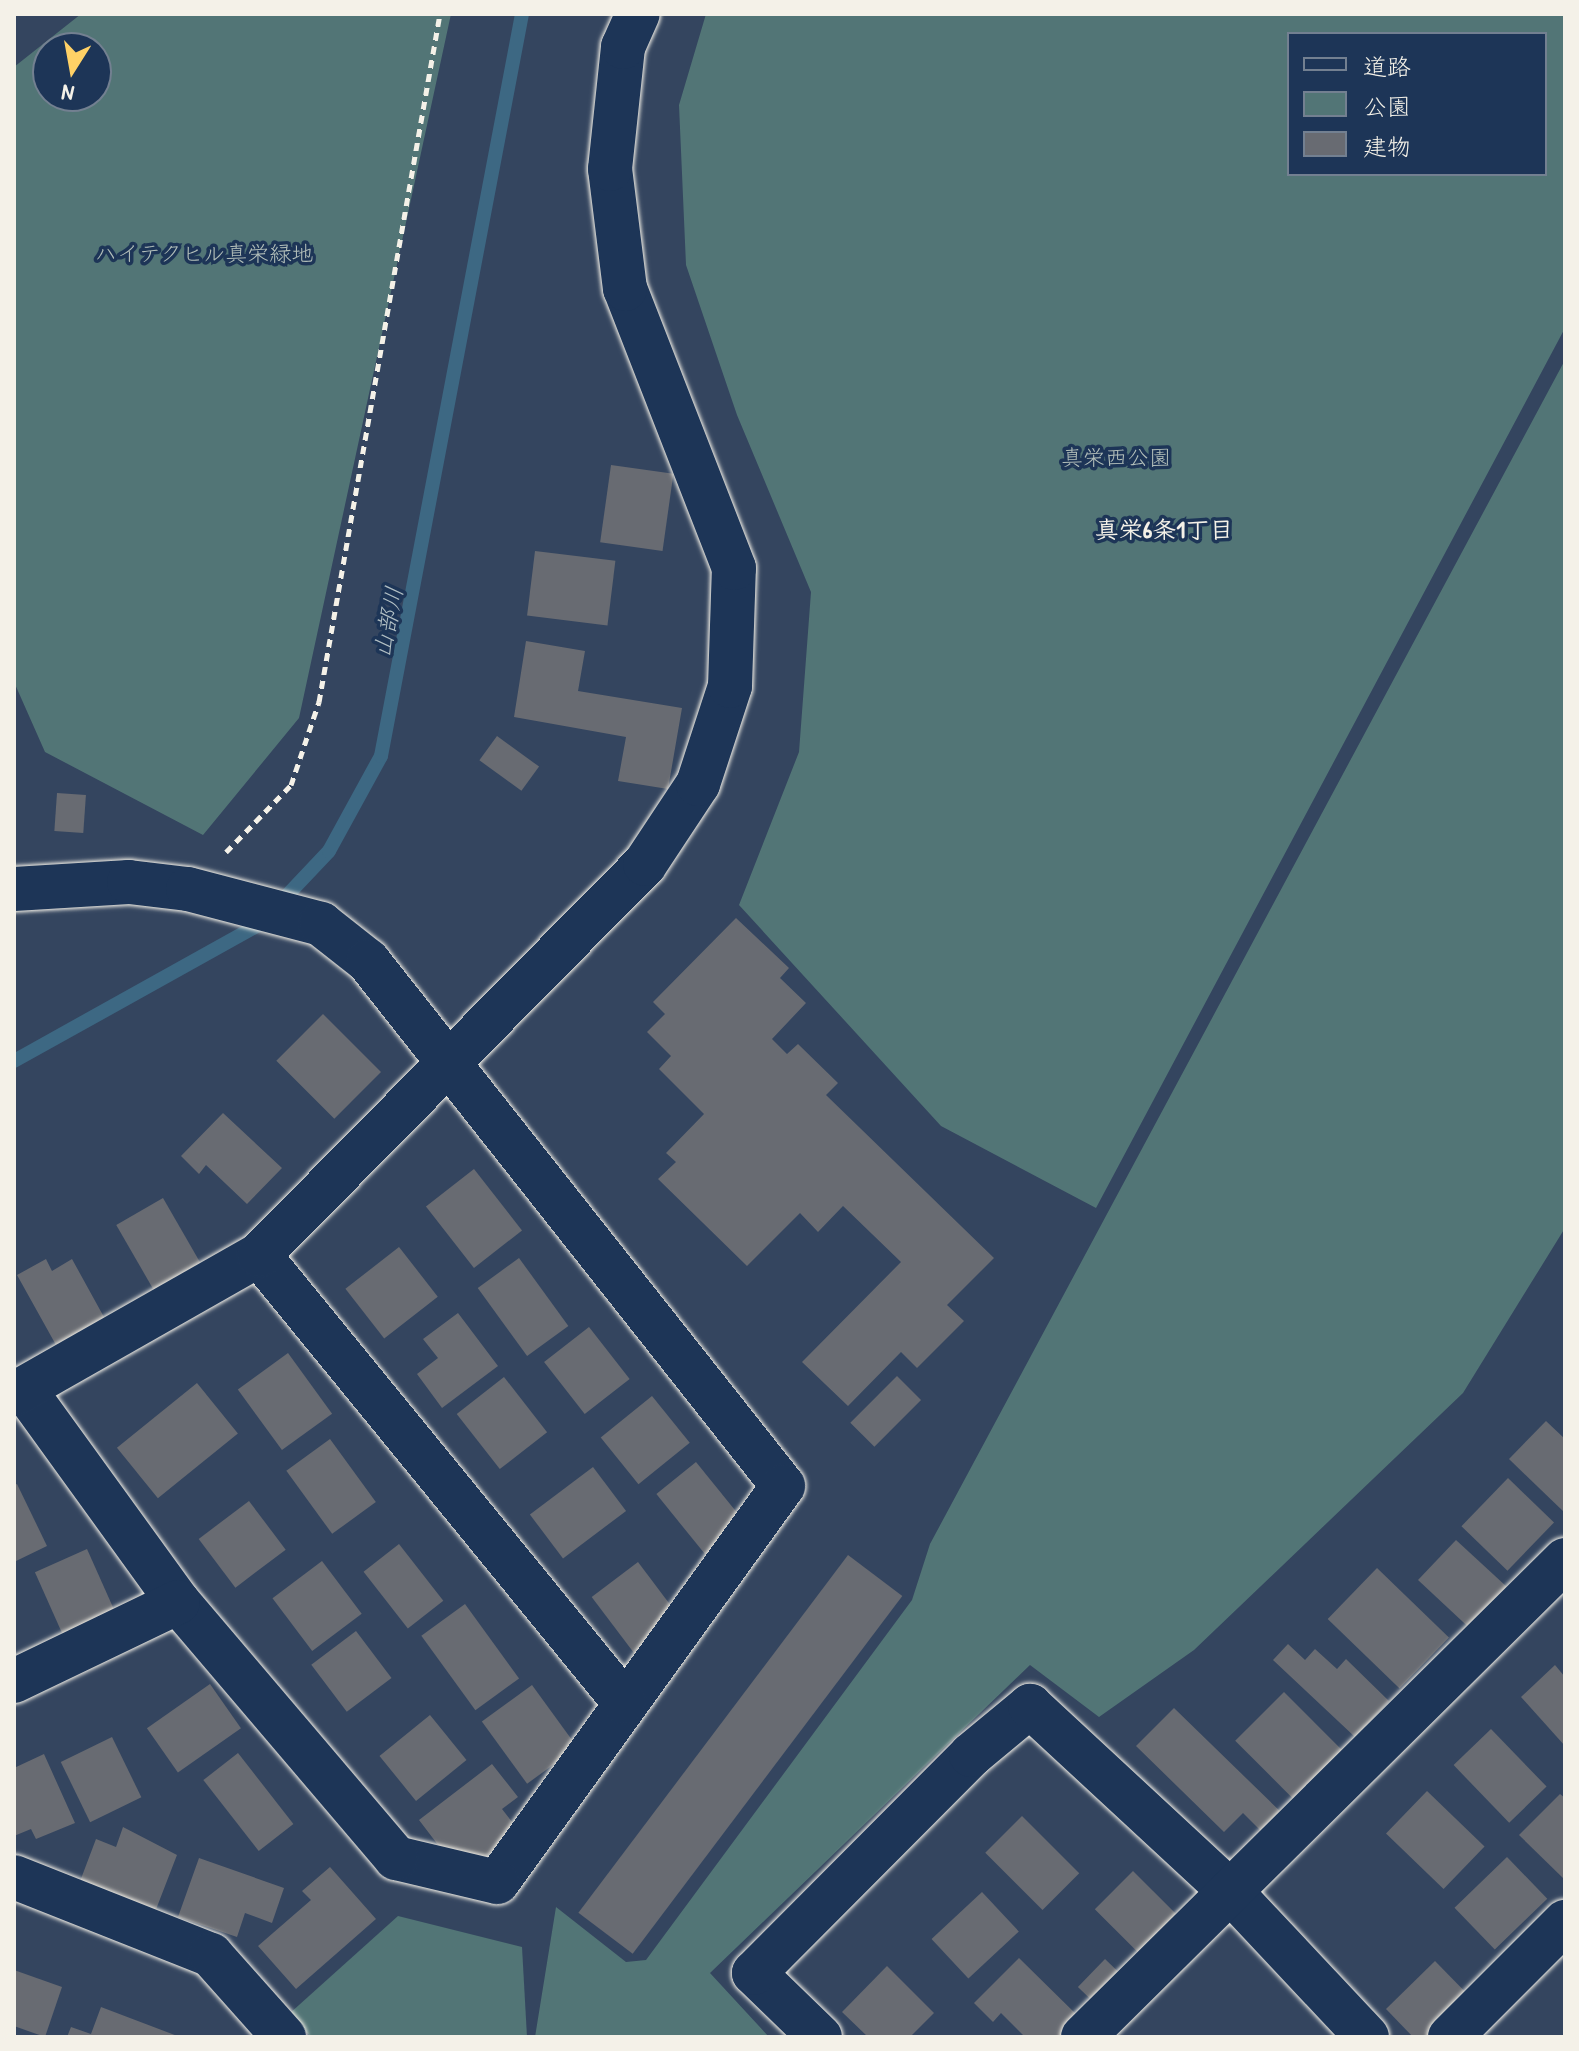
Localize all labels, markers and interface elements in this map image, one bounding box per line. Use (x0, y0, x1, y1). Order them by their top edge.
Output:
north arrow (32, 32, 112, 112)
legend (1287, 32, 1547, 176)
text: 道路 (1363, 50, 1411, 82)
text: N (59, 78, 76, 109)
text: 公園 (1363, 90, 1411, 122)
text: 建物 (1363, 130, 1411, 162)
park label: ハイテクヒル真栄緑地 (94, 241, 314, 267)
park label: 真栄西公園 (1061, 445, 1171, 471)
district label: 真栄6条1丁目 (1095, 516, 1233, 544)
water label: 山部川 (367, 584, 409, 660)

